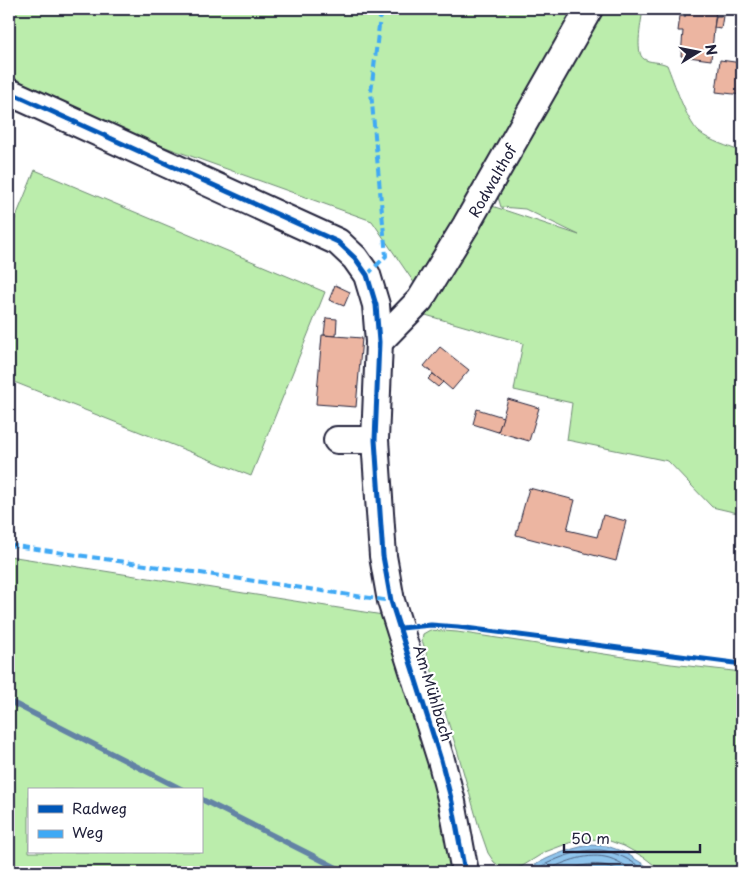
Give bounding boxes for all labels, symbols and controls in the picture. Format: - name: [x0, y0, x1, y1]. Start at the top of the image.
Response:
- north arrow: [674, 28, 724, 78]
- text: N: [700, 42, 723, 57]
- street label: Rodwalthof: [461, 139, 522, 221]
- street label: Am Mühlbach: [408, 642, 460, 744]
- legend: [28, 788, 202, 854]
- text: Radweg: [72, 796, 127, 819]
- text: Weg: [72, 820, 103, 843]
- scale bar: [564, 821, 700, 853]
- text: 50 m: [571, 826, 610, 849]

